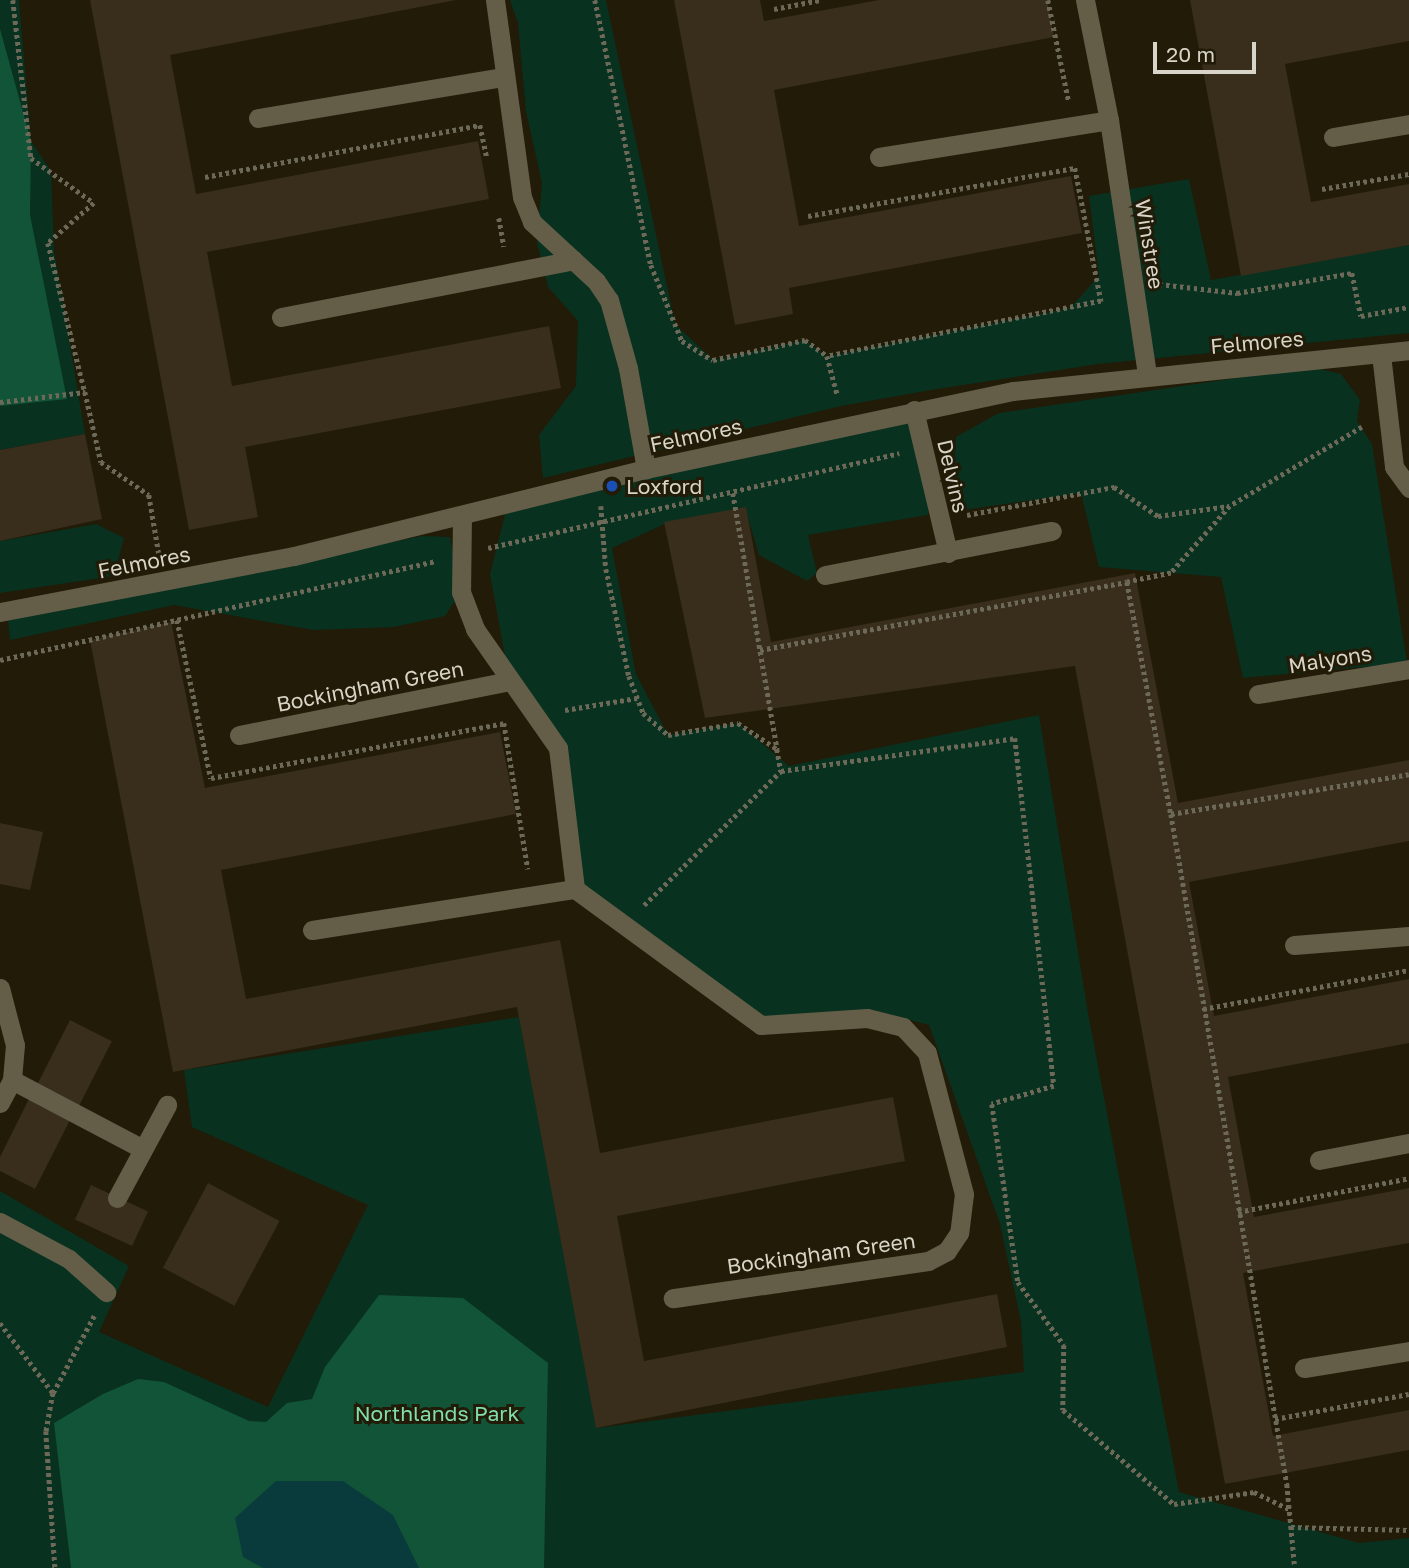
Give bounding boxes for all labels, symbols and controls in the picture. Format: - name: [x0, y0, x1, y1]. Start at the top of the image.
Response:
- scale bar: [1157, 28, 1260, 72]
- text: 20 m: [1166, 41, 1215, 67]
- street label: Winstree: [1130, 197, 1170, 291]
- street label: Felmores: [1209, 325, 1305, 359]
- street label: Felmores: [648, 413, 744, 457]
- street label: Delvins: [932, 437, 974, 515]
- place label: Loxford: [626, 473, 702, 499]
- marker: Loxford: [604, 478, 620, 494]
- street label: Felmores: [96, 541, 192, 583]
- street label: Malyons: [1286, 640, 1374, 678]
- street label: Bockingham Green: [274, 655, 466, 717]
- street label: Bockingham Green: [725, 1227, 917, 1279]
- park label: Northlands Park: [355, 1400, 519, 1426]

